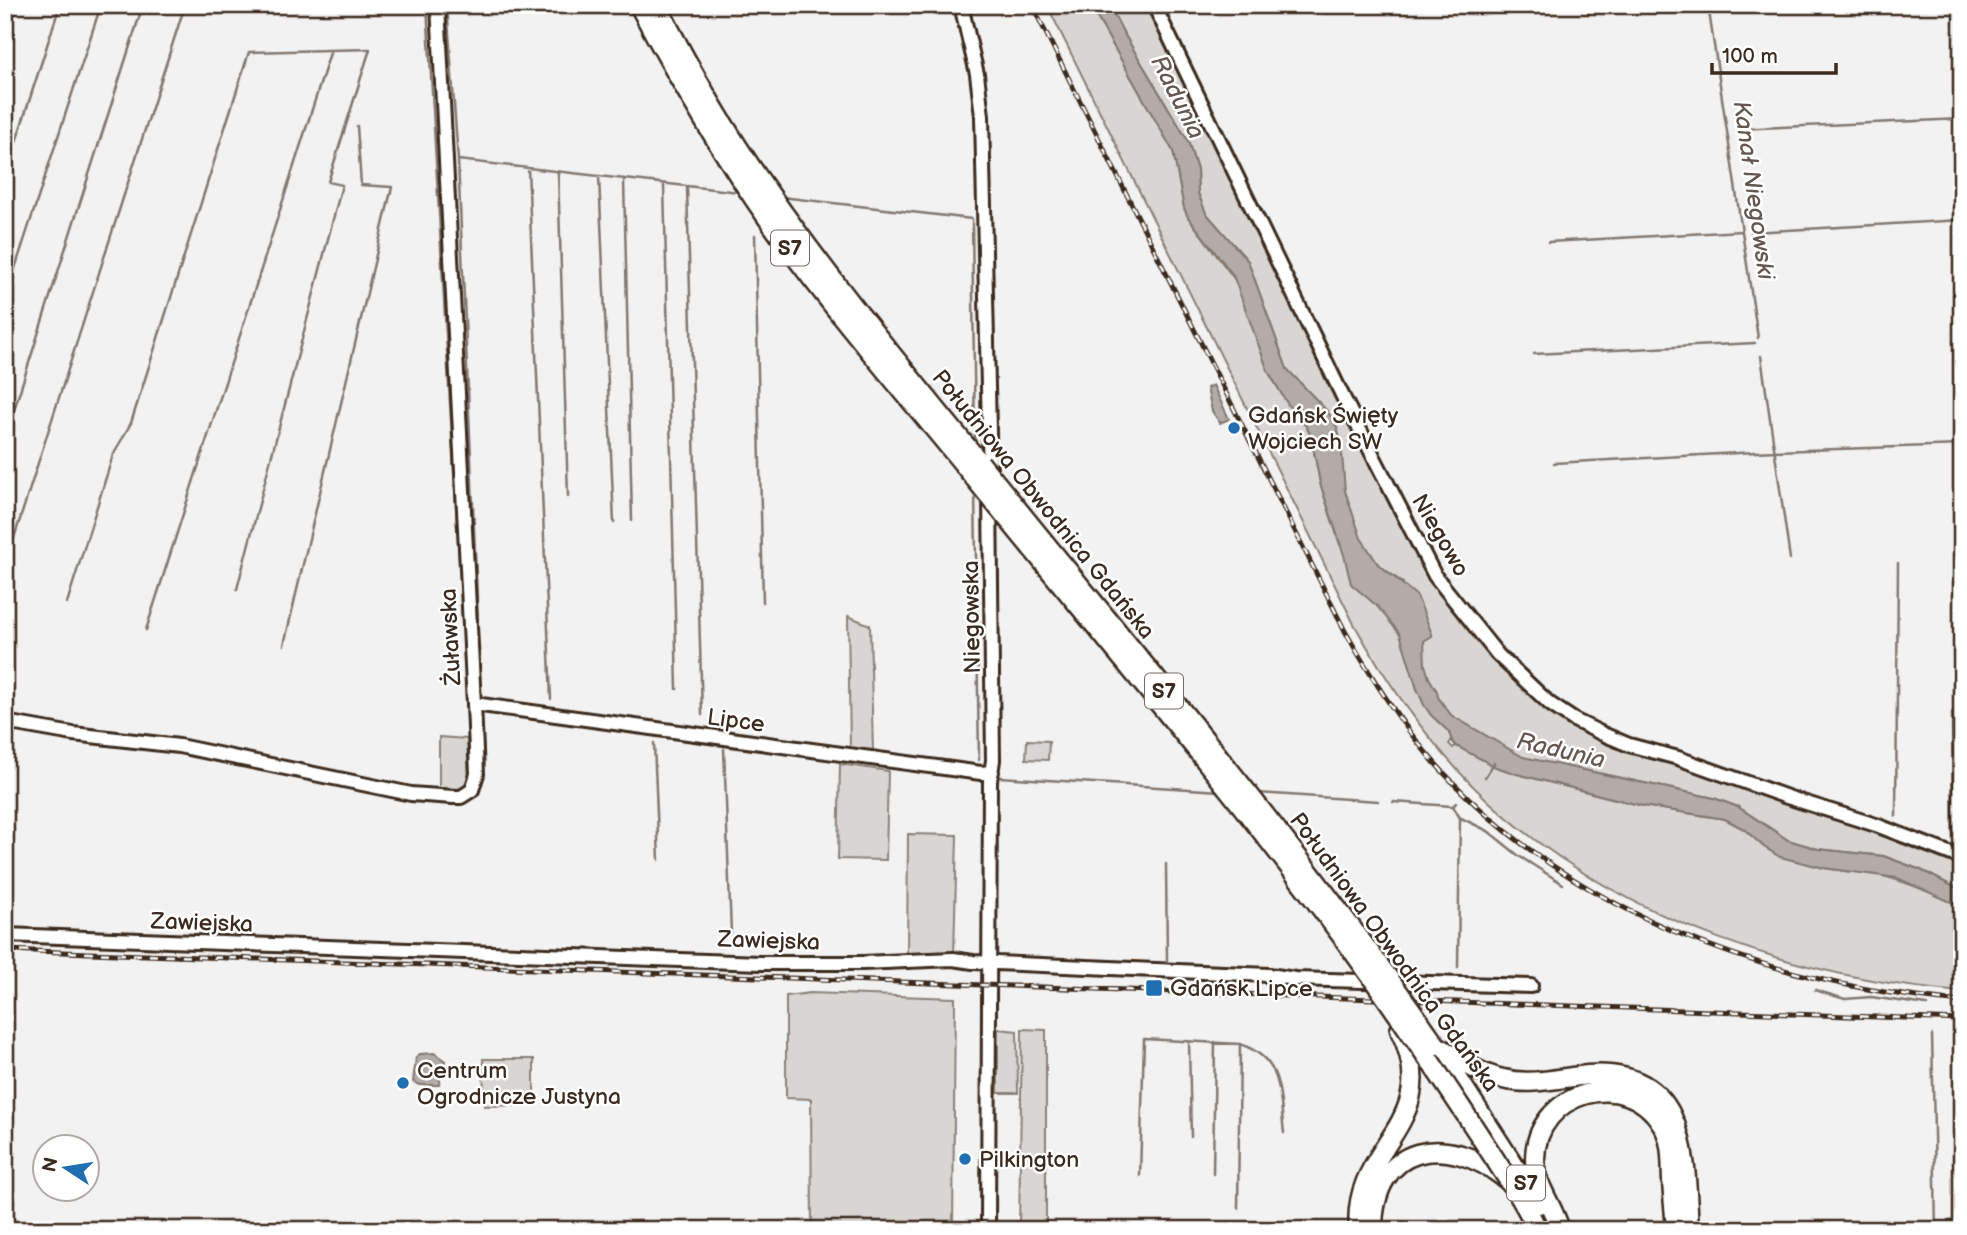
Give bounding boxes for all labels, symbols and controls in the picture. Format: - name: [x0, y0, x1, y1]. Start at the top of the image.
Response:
- scale bar: [1712, 32, 1836, 76]
- text: 100 m: [1722, 44, 1778, 69]
- water label: Radunia: [1144, 51, 1211, 144]
- water label: Kanał Niegowski: [1727, 99, 1781, 283]
- road number: S7: [771, 230, 809, 266]
- street label: Południowa Obwodnica Gdańska: [926, 364, 1161, 645]
- place label: Gdańsk Święty Wojciech SW: [1248, 402, 1399, 456]
- marker: Gdańsk Święty Wojciech SW: [1226, 420, 1242, 436]
- street label: Niegowo: [1405, 489, 1475, 582]
- street label: Niegowska: [957, 560, 987, 674]
- street label: Żuławska: [434, 588, 468, 687]
- road number: S7: [1145, 674, 1183, 708]
- street label: Lipce: [705, 703, 766, 739]
- water label: Radunia: [1514, 726, 1608, 775]
- street label: Południowa Obwodnica Gdańska: [1283, 808, 1505, 1098]
- street label: Zawiejska: [149, 907, 254, 939]
- street label: Zawiejska: [716, 925, 821, 957]
- place label: Gdańsk Lipce: [1170, 975, 1313, 1003]
- marker: Gdańsk Lipce: [1144, 978, 1164, 998]
- place label: Centrum Ogrodnicze Justyna: [417, 1057, 621, 1111]
- marker: Centrum Ogrodnicze Justyna: [395, 1075, 411, 1091]
- north arrow: [32, 1134, 102, 1204]
- place label: Pilkington: [979, 1146, 1079, 1174]
- marker: Pilkington: [957, 1151, 973, 1167]
- text: N: [38, 1155, 64, 1174]
- road number: S7: [1507, 1166, 1545, 1200]

